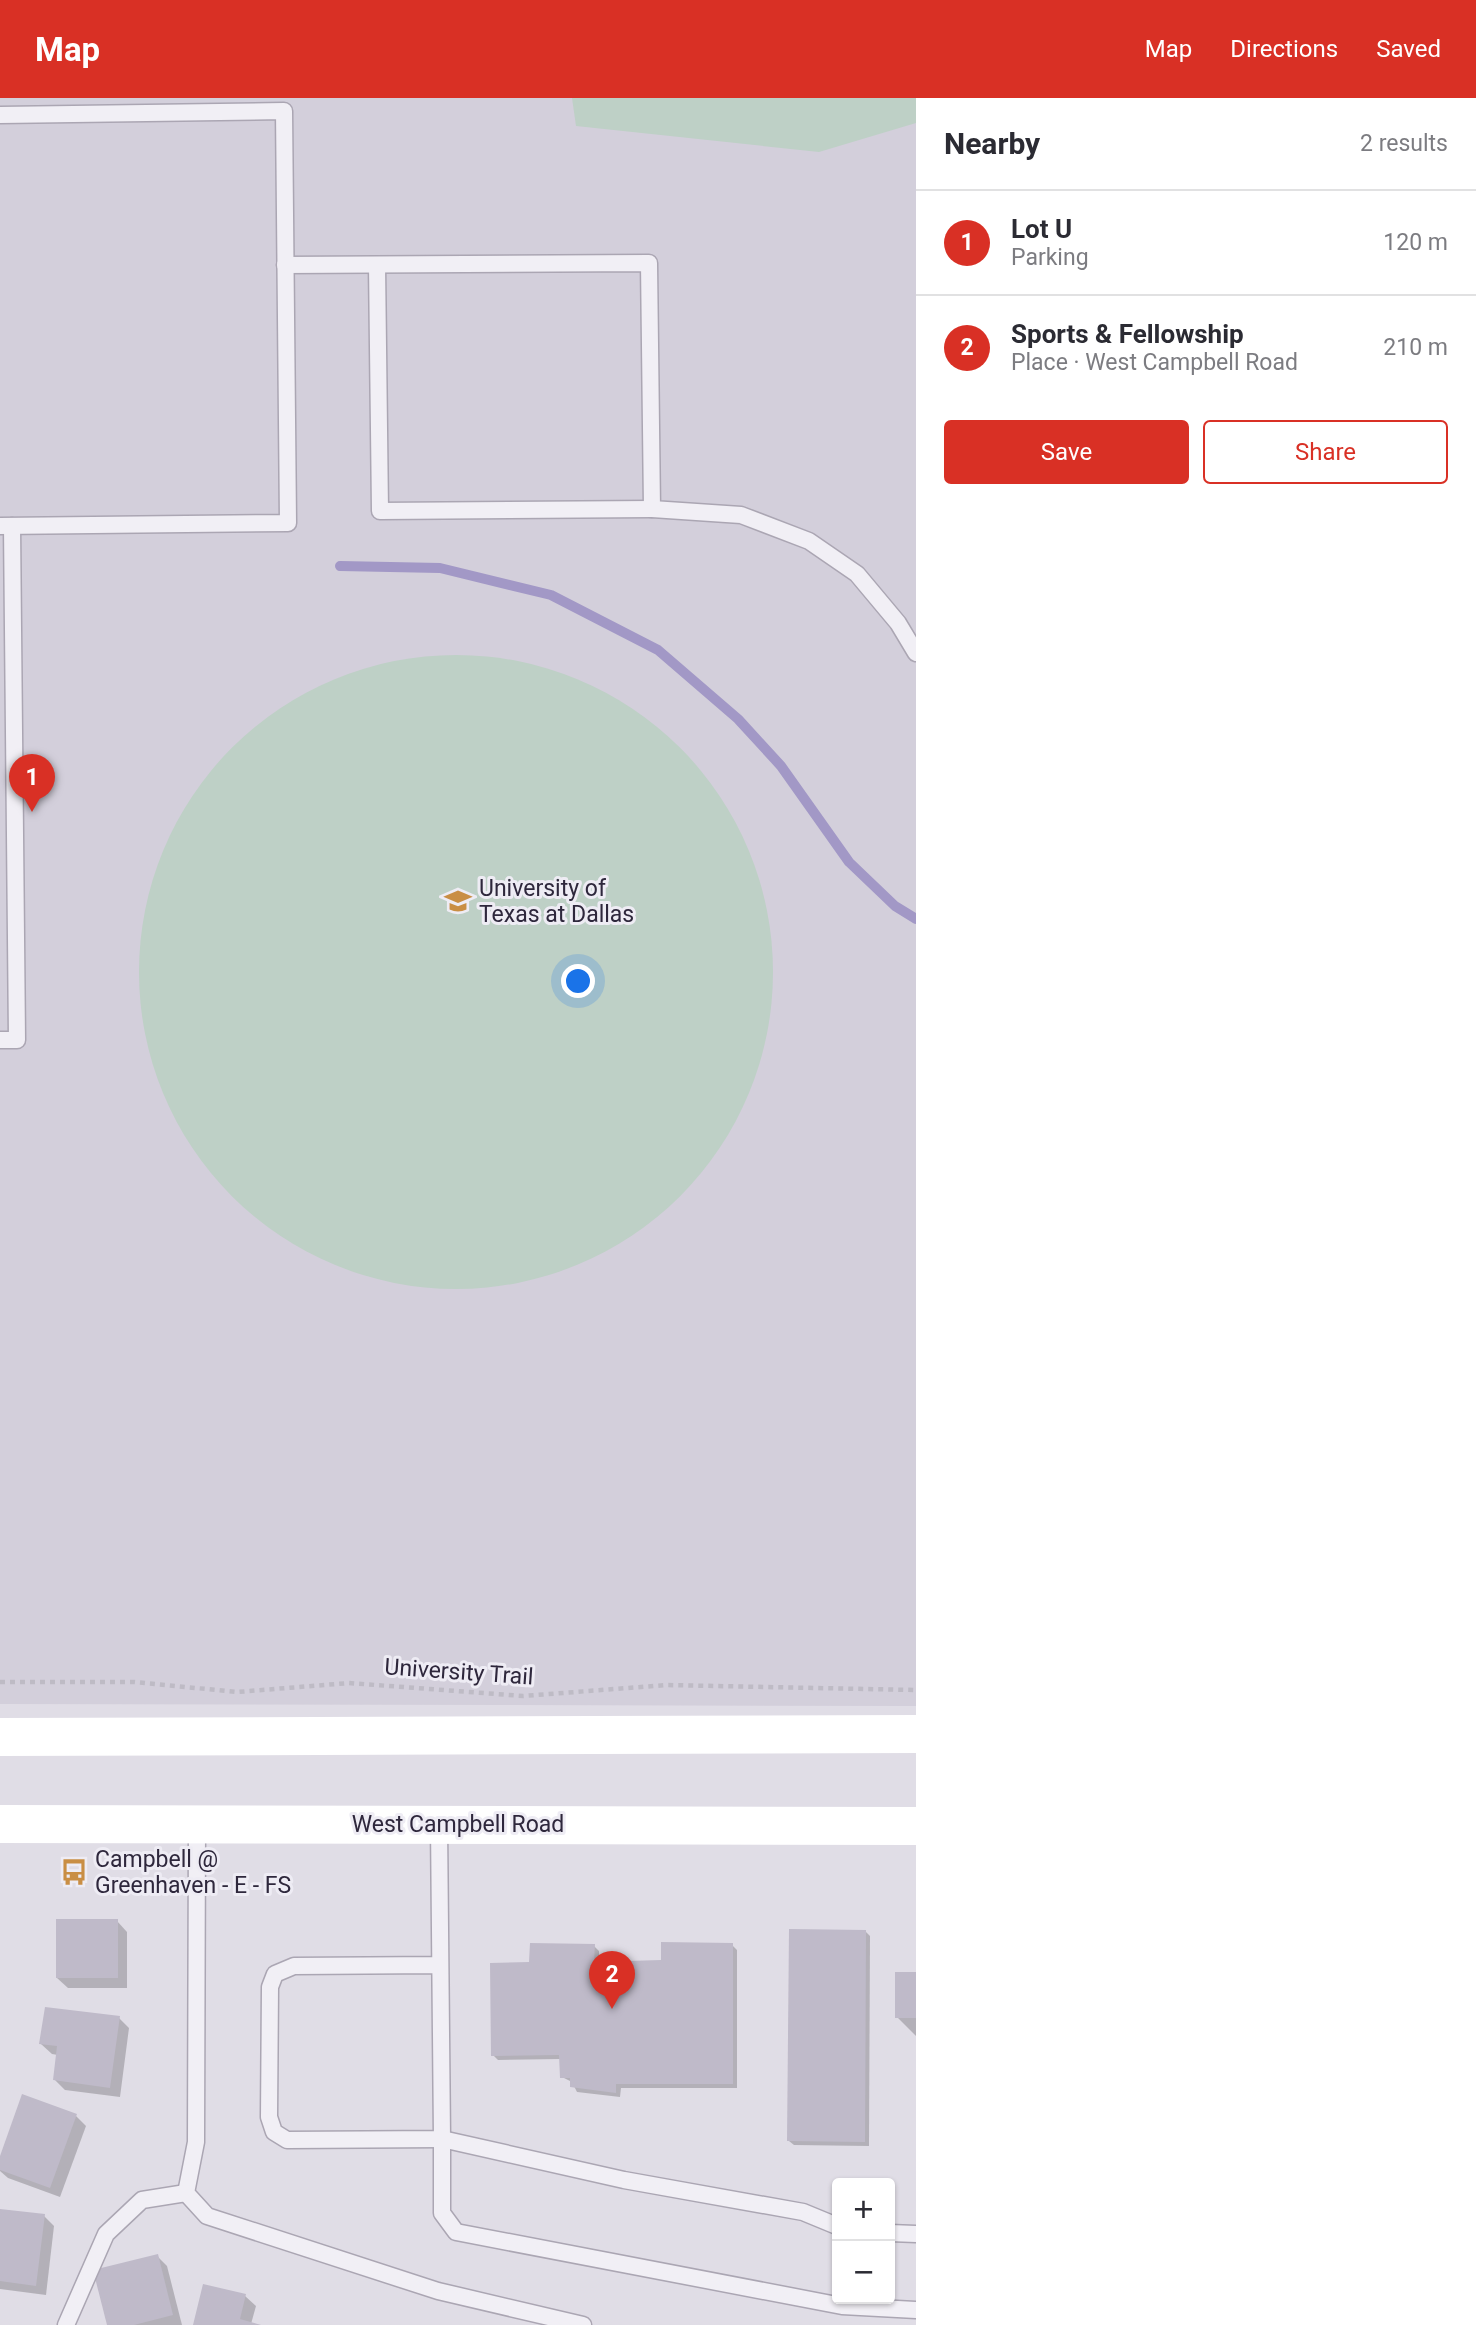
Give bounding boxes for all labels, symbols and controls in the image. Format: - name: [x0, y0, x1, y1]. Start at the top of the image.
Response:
- text: Map: [35, 30, 100, 69]
- text: Map: [1145, 35, 1192, 63]
- text: Directions: [1230, 35, 1338, 63]
- text: Saved: [1376, 35, 1441, 63]
- text: Nearby: [944, 126, 1040, 161]
- text: 2 results: [1360, 130, 1448, 157]
- text: Lot U: [1011, 214, 1072, 244]
- text: 1: [960, 229, 974, 256]
- text: 120 m: [1383, 229, 1448, 256]
- text: Parking: [1011, 244, 1089, 271]
- text: Sports & Fellowship: [1011, 319, 1244, 349]
- text: 2: [960, 334, 974, 361]
- text: 210 m: [1383, 334, 1448, 361]
- text: Place · West Campbell Road: [1011, 349, 1298, 376]
- button: Save: [944, 420, 1189, 484]
- button: Share: [1203, 420, 1448, 484]
- pin: 1: [9, 754, 55, 812]
- place label: University of Texas at Dallas: [479, 875, 634, 928]
- school or university icon: University of Texas at Dallas: [443, 886, 473, 916]
- your location: [561, 964, 595, 998]
- street label: University Trail: [384, 1653, 534, 1691]
- street label: West Campbell Road: [352, 1811, 564, 1838]
- place label: Campbell @ Greenhaven - E - FS: [95, 1846, 291, 1899]
- bus stop icon: Campbell @ Greenhaven - E - FS: [59, 1857, 89, 1887]
- pin: 2: [589, 1951, 635, 2009]
- map controls: [832, 2178, 895, 2304]
- button: +: [832, 2178, 895, 2241]
- button: −: [832, 2241, 895, 2304]

